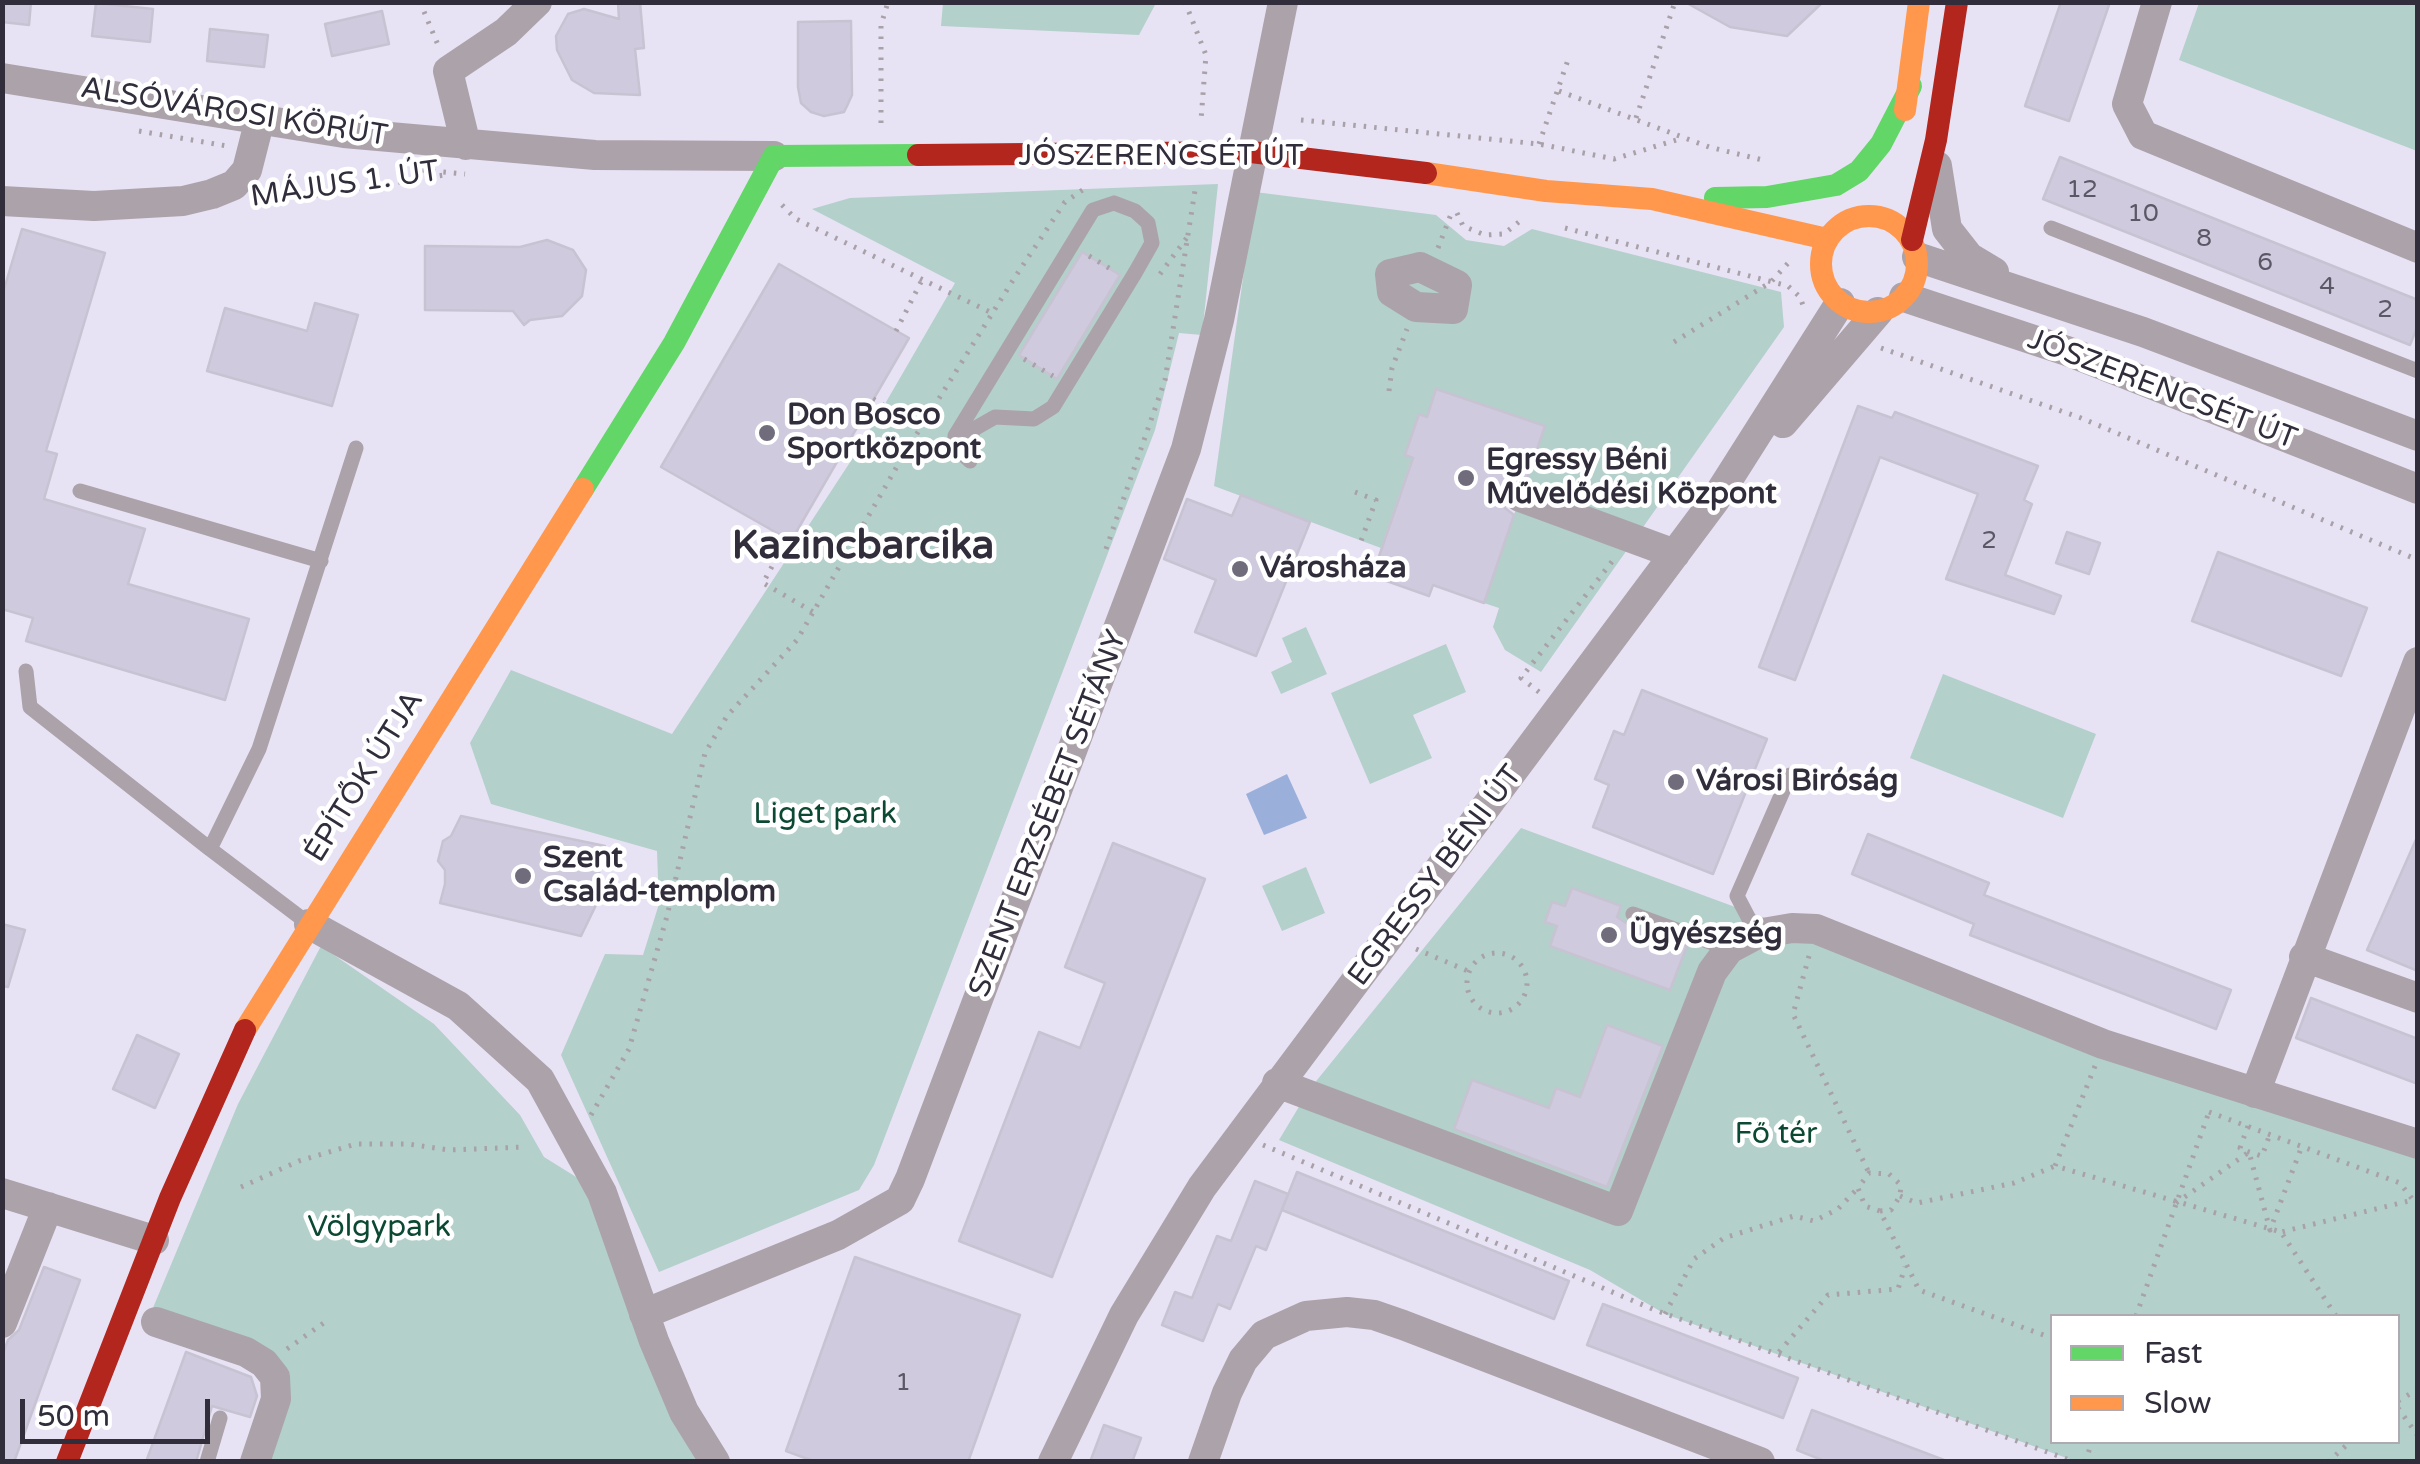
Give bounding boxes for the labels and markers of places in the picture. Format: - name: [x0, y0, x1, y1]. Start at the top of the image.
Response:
- place label: Don Bosco Sportközpont: [787, 398, 981, 468]
- marker: Don Bosco Sportközpont: [756, 422, 778, 444]
- place label: Egressy Béni Művelődési Központ: [1486, 443, 1777, 514]
- marker: Egressy Béni Művelődési Központ: [1455, 467, 1477, 489]
- place label: Városháza: [1260, 551, 1407, 587]
- marker: Városháza: [1229, 558, 1251, 580]
- place label: Városi Biróság: [1696, 764, 1898, 800]
- marker: Városi Biróság: [1665, 771, 1687, 793]
- place label: Szent Család-templom: [543, 841, 776, 912]
- marker: Szent Család-templom: [512, 865, 534, 887]
- place label: Ügyészség: [1629, 917, 1783, 953]
- marker: Ügyészség: [1598, 924, 1620, 946]

